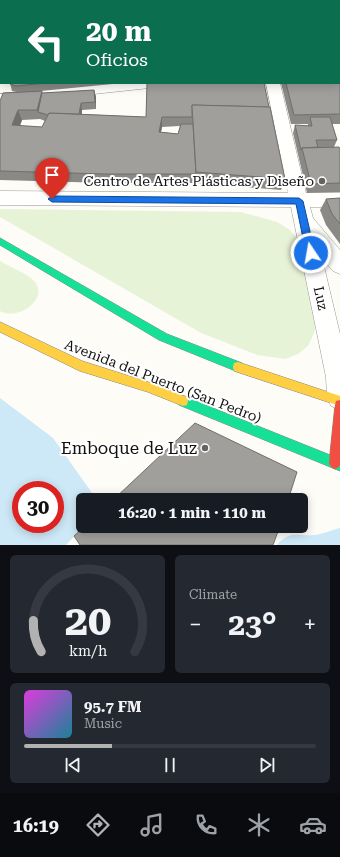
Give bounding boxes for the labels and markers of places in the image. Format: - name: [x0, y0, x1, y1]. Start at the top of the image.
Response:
- pin: [35, 158, 69, 199]
- place label: Centro de Artes Plásticas y Diseño: [83, 173, 314, 189]
- marker: Centro de Artes Plásticas y Diseño: [317, 176, 327, 186]
- place label: Emboque de Luz: [61, 438, 197, 458]
- marker: Emboque de Luz: [200, 443, 210, 453]

